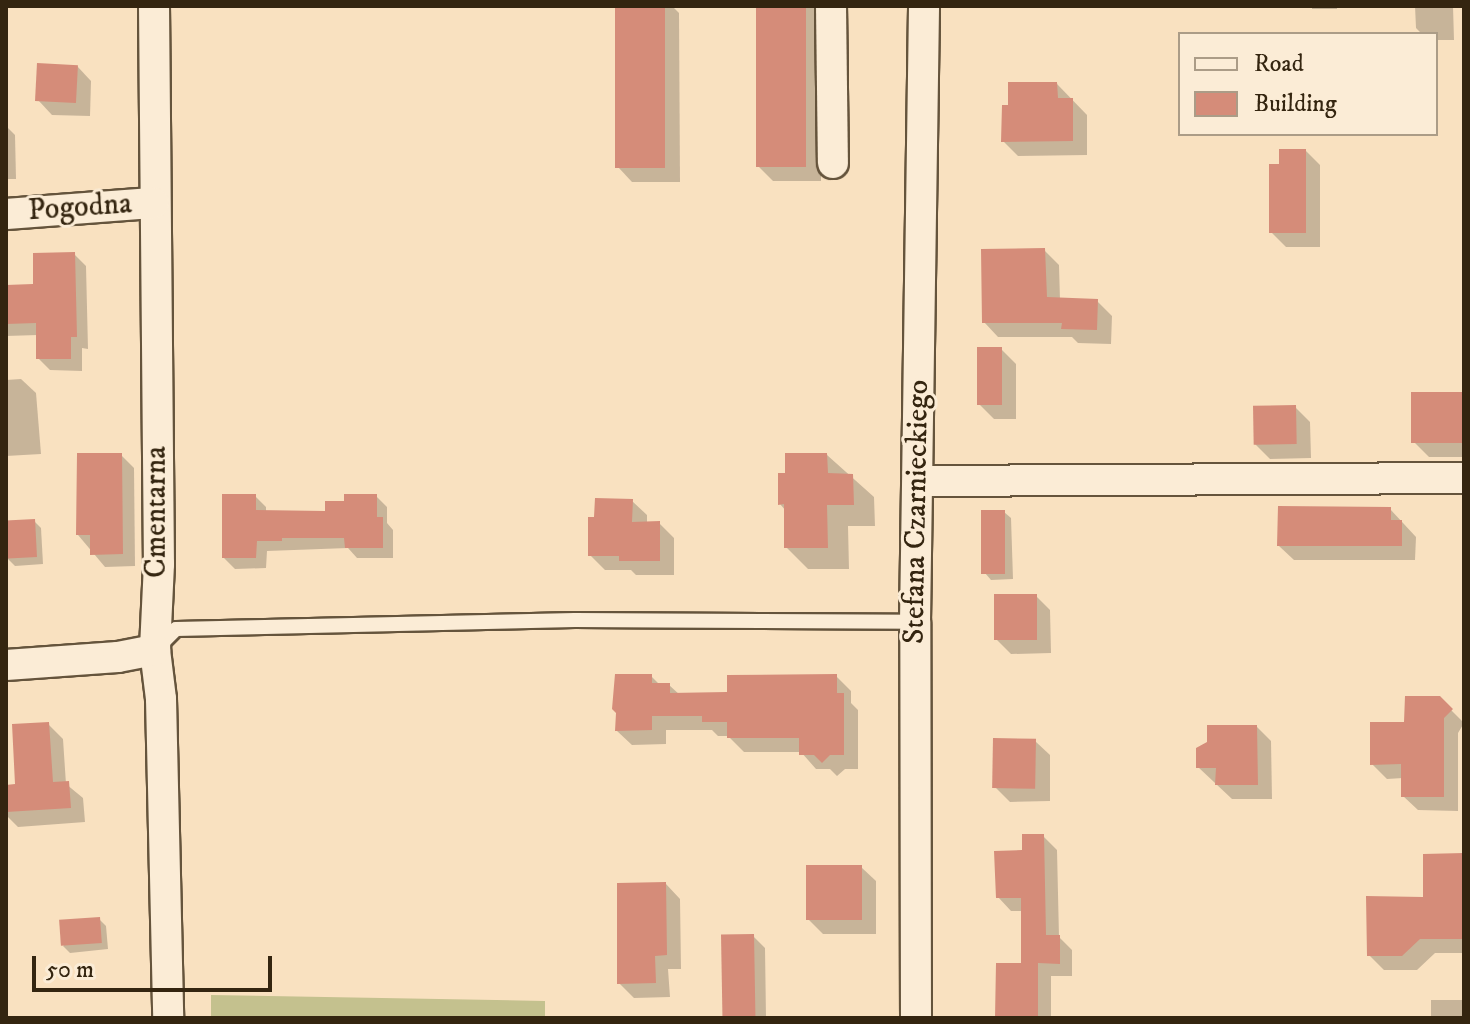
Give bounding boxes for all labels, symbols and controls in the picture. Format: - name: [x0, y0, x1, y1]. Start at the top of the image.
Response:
- legend: [1178, 32, 1438, 136]
- text: Road: [1254, 49, 1304, 79]
- text: Building: [1254, 89, 1337, 119]
- street label: Pogodna: [27, 186, 133, 230]
- street label: Stefana Czarnieckiego: [897, 379, 937, 645]
- street label: Cmentarna: [139, 446, 175, 578]
- scale bar: [36, 940, 276, 990]
- text: 50 m: [46, 955, 94, 985]

